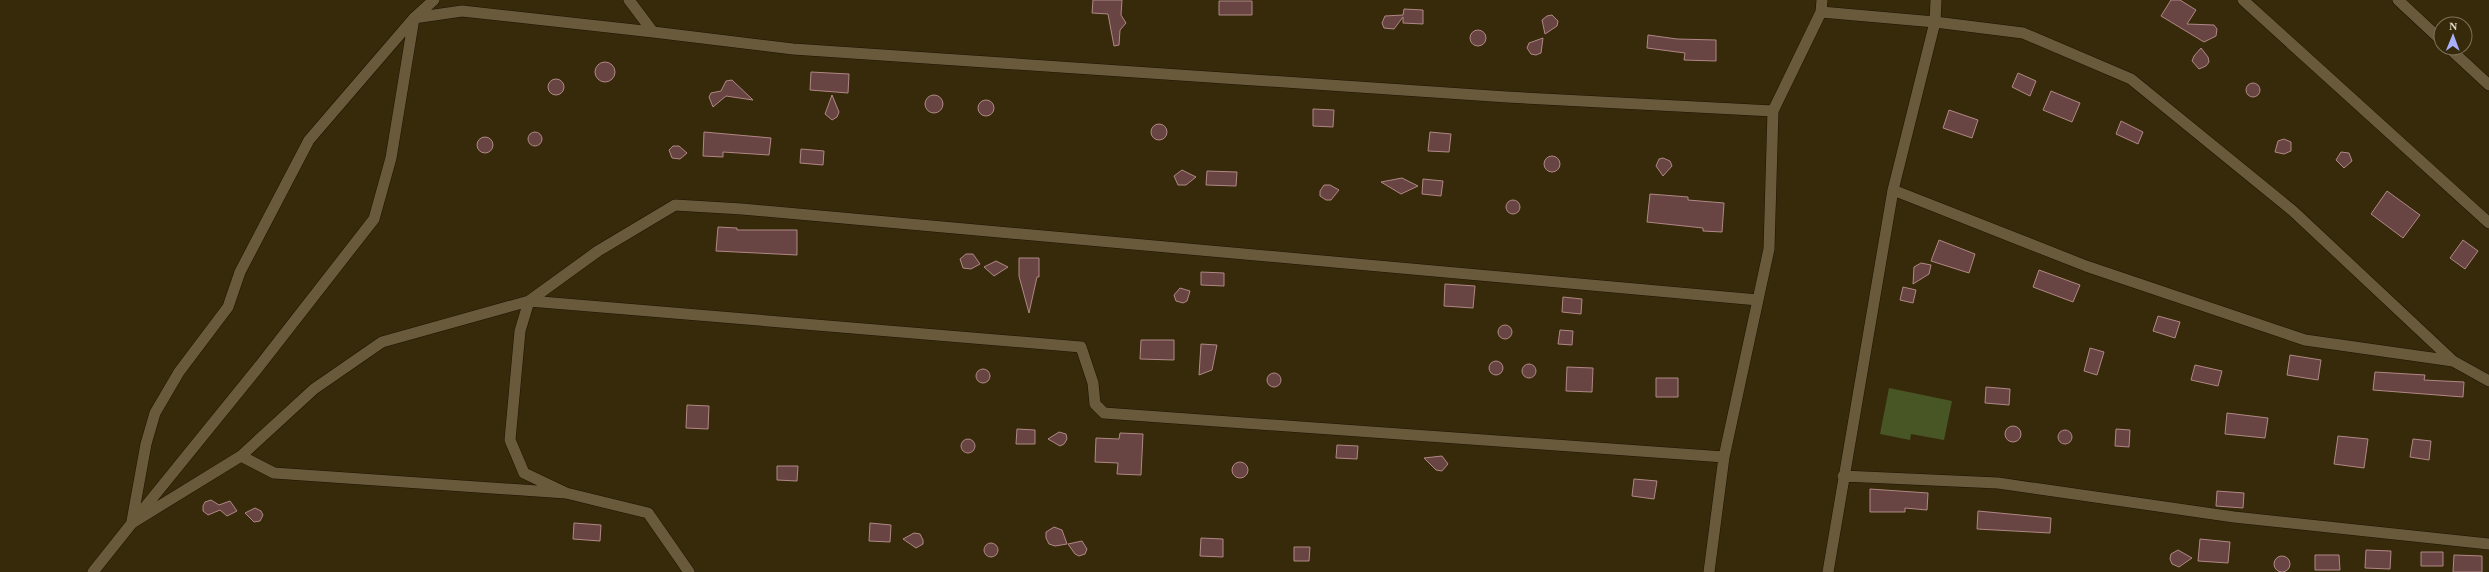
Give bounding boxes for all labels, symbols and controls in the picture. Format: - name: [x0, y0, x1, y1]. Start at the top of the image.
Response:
- north arrow: [2433, 16, 2473, 56]
- text: N: [2449, 20, 2457, 32]

